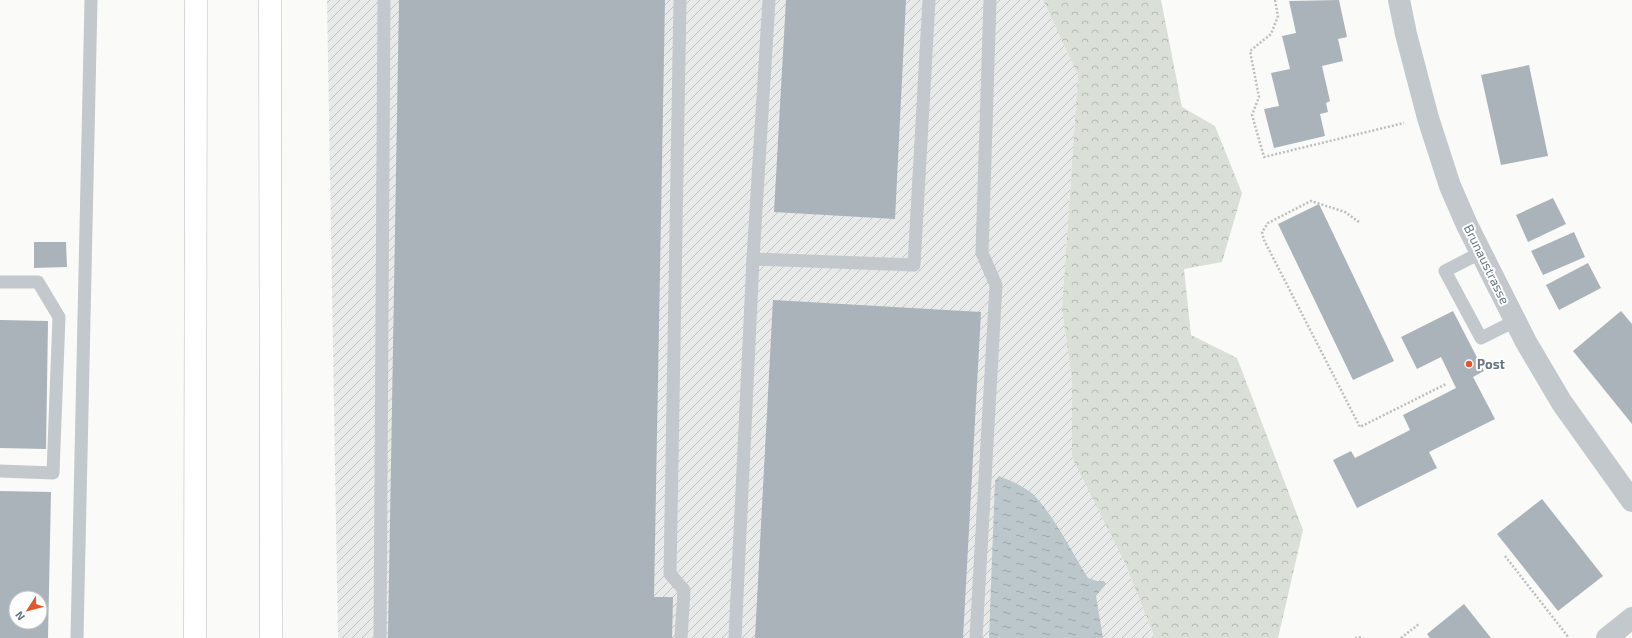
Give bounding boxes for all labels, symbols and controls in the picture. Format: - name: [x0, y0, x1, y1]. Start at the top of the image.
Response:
- street label: Brunaustrasse: [1461, 221, 1513, 307]
- place label: Post: [1477, 356, 1506, 372]
- marker: Post: [1464, 359, 1474, 369]
- north arrow: [8, 590, 48, 630]
- text: N: [12, 609, 27, 623]

